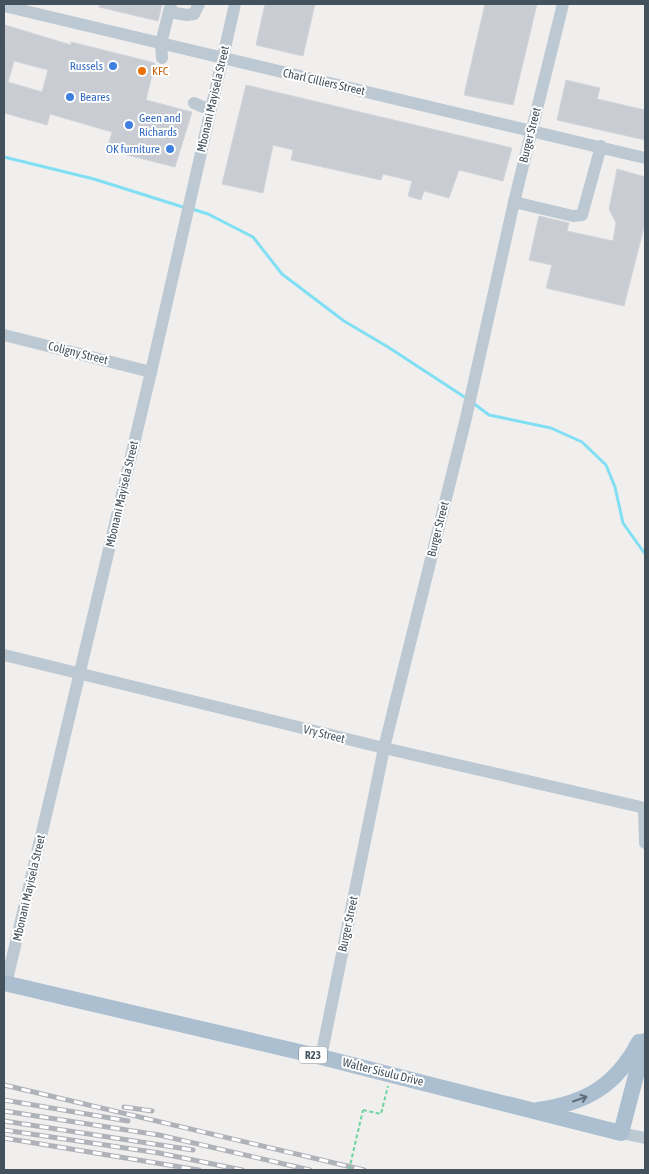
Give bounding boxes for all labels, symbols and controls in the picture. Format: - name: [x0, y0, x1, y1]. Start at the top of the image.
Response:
- street label: Mbonani Mayisela Street: [194, 44, 232, 154]
- place label: Russels: [70, 59, 103, 73]
- marker: Russels: [107, 60, 119, 72]
- place label: KFC: [152, 64, 169, 78]
- marker: KFC: [136, 65, 148, 77]
- street label: Charl Cilliers Street: [282, 66, 367, 98]
- place label: Beares: [80, 90, 110, 104]
- marker: Beares: [64, 91, 76, 103]
- street label: Burger Street: [516, 105, 544, 164]
- place label: Geen and Richards: [139, 111, 181, 139]
- marker: Geen and Richards: [123, 119, 135, 131]
- place label: OK furniture: [106, 142, 160, 156]
- marker: OK furniture: [164, 143, 176, 155]
- street label: Coligny Street: [47, 339, 110, 367]
- street label: Mbonani Mayisela Street: [103, 439, 141, 549]
- street label: Burger Street: [424, 499, 452, 558]
- street label: Vry Street: [302, 722, 347, 746]
- street label: Mbonani Mayisela Street: [10, 833, 48, 943]
- street label: Burger Street: [335, 894, 361, 953]
- road number: R23: [299, 1046, 327, 1064]
- street label: Walter Sisulu Drive: [341, 1055, 425, 1089]
- one-way arrow: [572, 1094, 588, 1103]

